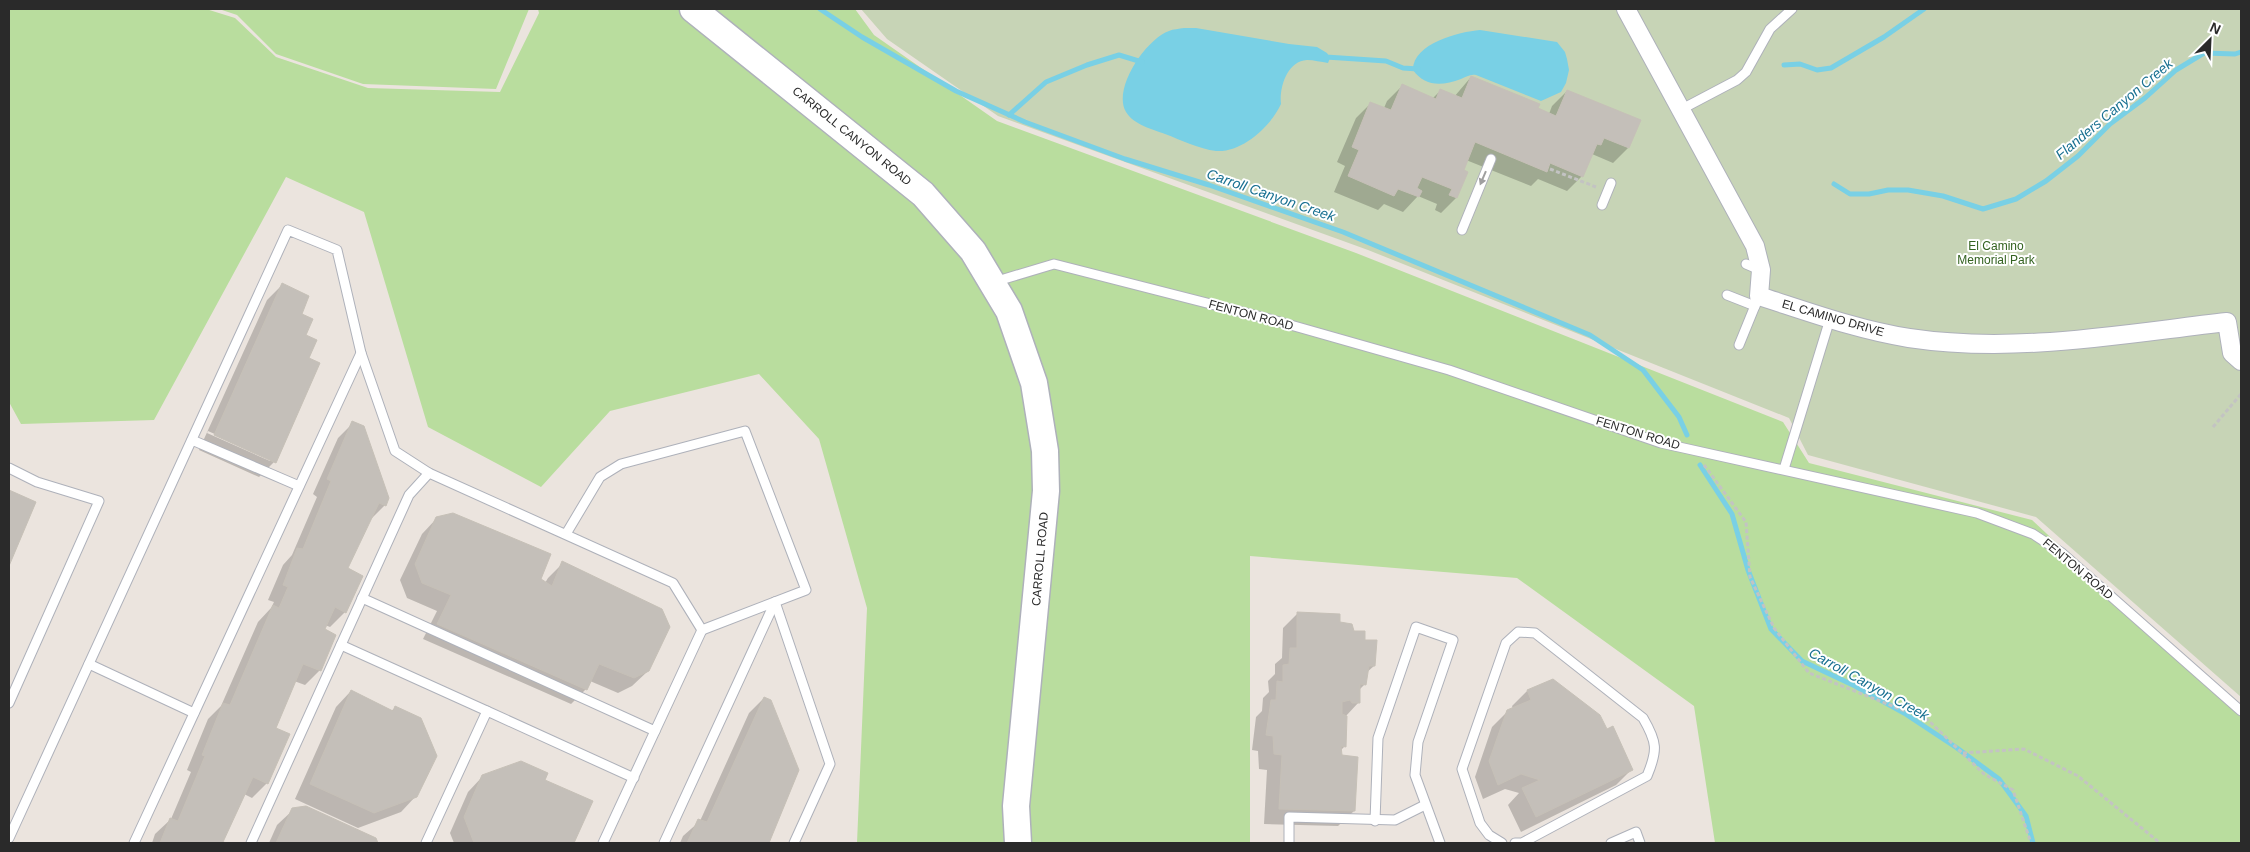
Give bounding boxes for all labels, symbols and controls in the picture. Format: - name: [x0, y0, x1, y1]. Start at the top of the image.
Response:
- north arrow: [2185, 15, 2235, 65]
- text: N: [2207, 19, 2223, 37]
- water label: Flanders Canyon Creek: [2052, 55, 2177, 163]
- street label: CARROLL CANYON ROAD: [790, 84, 915, 189]
- water label: Carroll Canyon Creek: [1205, 166, 1338, 225]
- one-way arrow: [1479, 171, 1486, 186]
- park label: El Camino Memorial Park: [1957, 239, 2036, 267]
- street label: FENTON ROAD: [1207, 297, 1295, 333]
- street label: EL CAMINO DRIVE: [1780, 297, 1886, 339]
- street label: FENTON ROAD: [1594, 414, 1682, 453]
- street label: CARROLL ROAD: [1029, 511, 1051, 607]
- street label: FENTON ROAD: [2040, 536, 2116, 603]
- water label: Carroll Canyon Creek: [1806, 644, 1933, 724]

